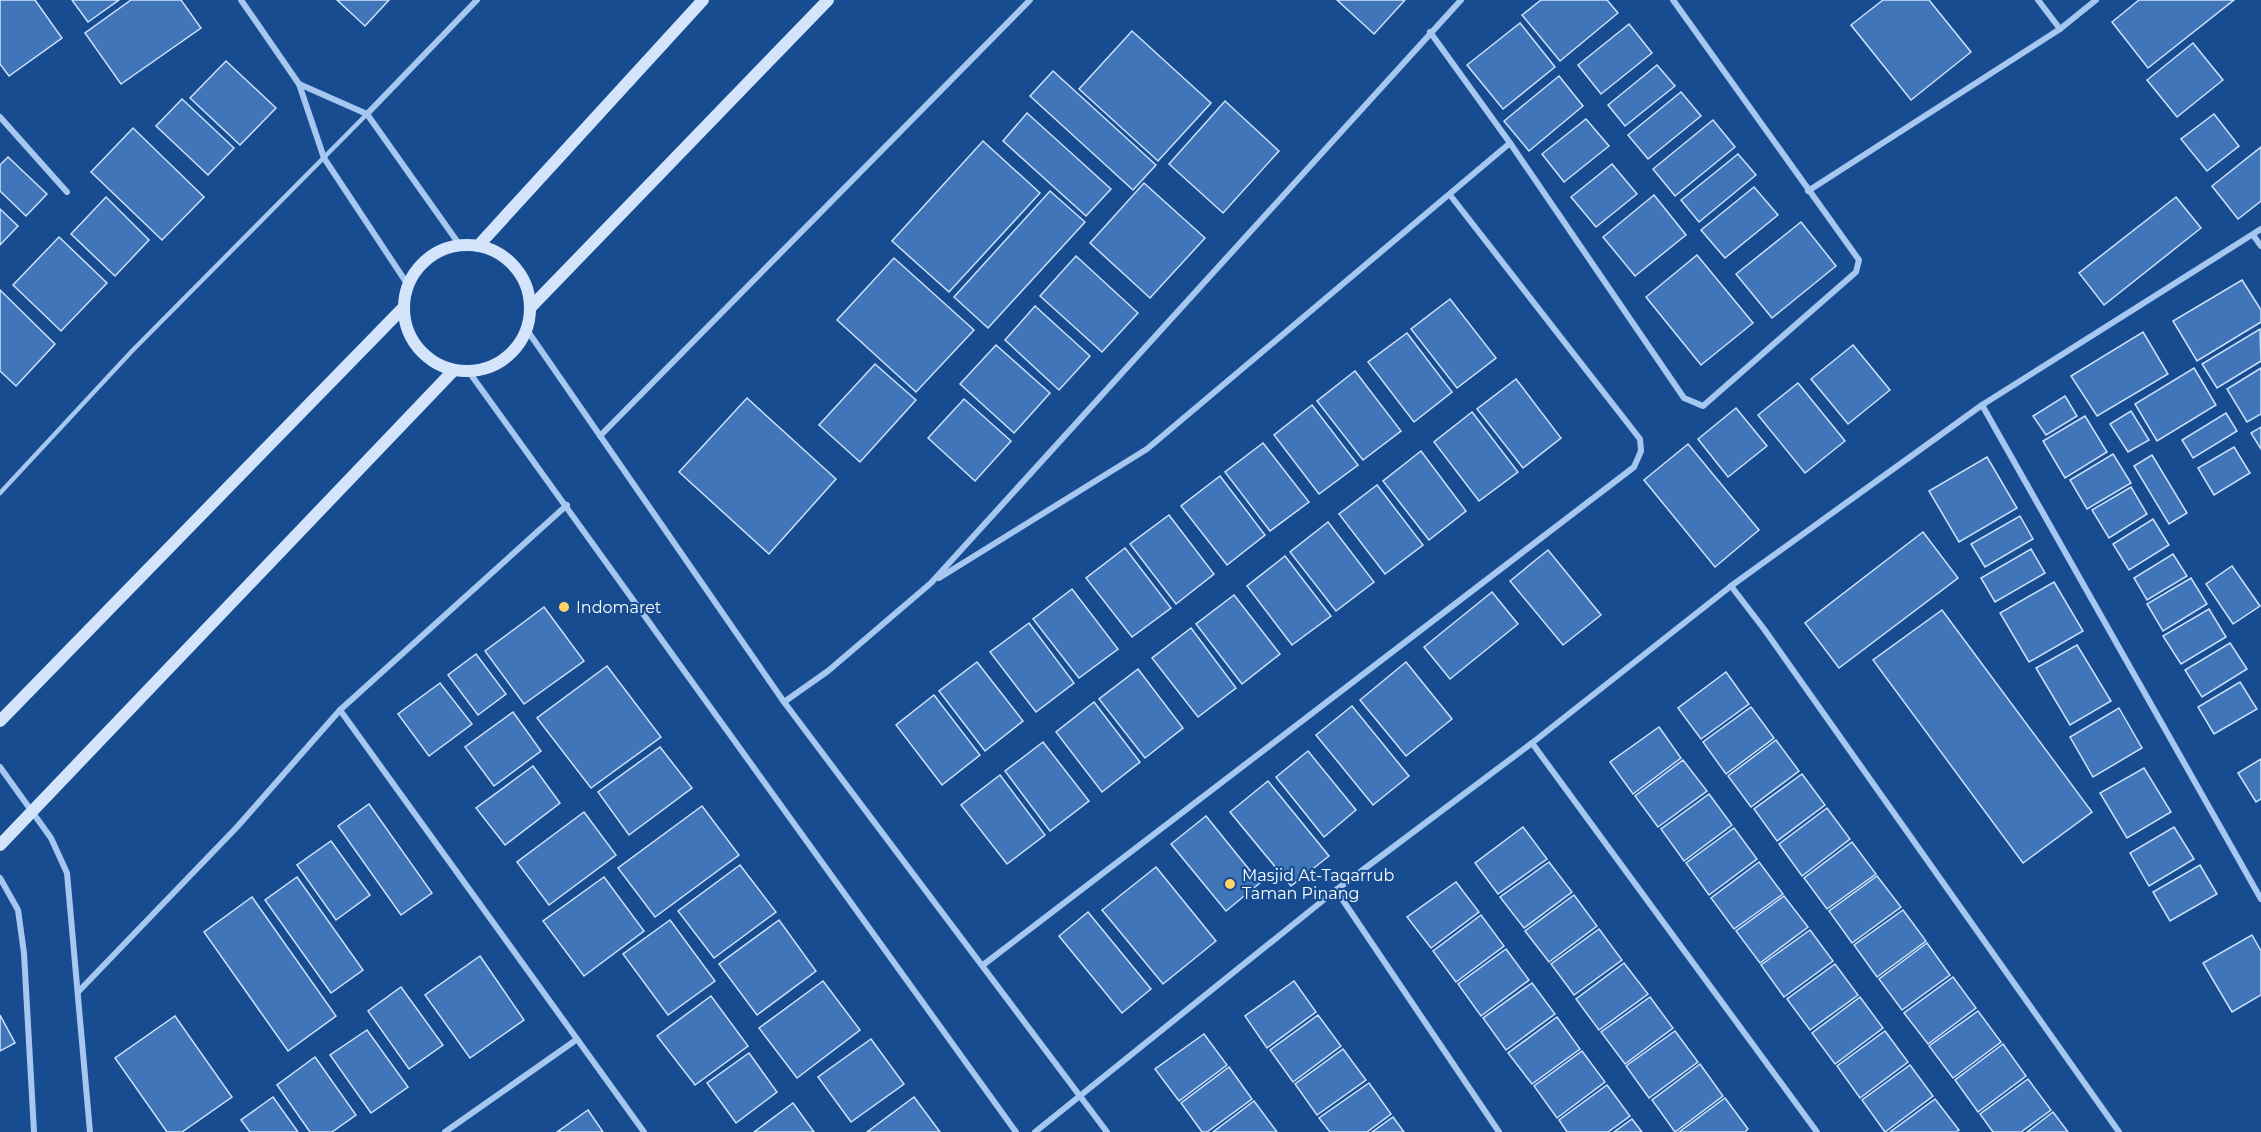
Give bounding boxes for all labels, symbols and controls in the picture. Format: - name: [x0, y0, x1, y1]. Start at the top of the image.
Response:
- place label: Indomaret: [576, 598, 662, 617]
- marker: Indomaret: [557, 600, 571, 614]
- place label: Masjid At-Taqarrub Taman Pinang: [1242, 866, 1394, 903]
- marker: Masjid At-Taqarrub Taman Pinang: [1223, 877, 1237, 891]

